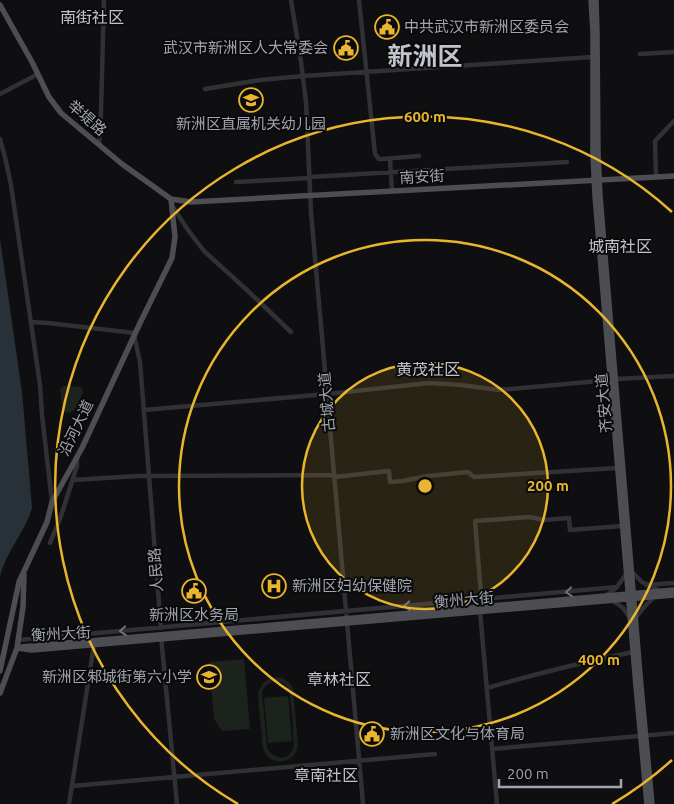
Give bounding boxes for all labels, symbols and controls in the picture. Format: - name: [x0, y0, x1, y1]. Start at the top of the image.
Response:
- district label: 南街社区: [60, 8, 124, 26]
- public building icon: 中共武汉市新洲区委员会: [374, 14, 400, 40]
- place label: 中共武汉市新洲区委员会: [404, 18, 569, 35]
- public building icon: 武汉市新洲区人大常委会: [333, 35, 359, 61]
- place label: 武汉市新洲区人大常委会: [163, 39, 328, 56]
- district label: 新洲区: [387, 42, 463, 70]
- school or university icon: 新洲区直属机关幼儿园: [238, 87, 264, 113]
- street label: 举堤路: [65, 96, 110, 139]
- text: 600 m: [404, 108, 446, 125]
- place label: 新洲区直属机关幼儿园: [176, 115, 326, 132]
- street label: 南安街: [399, 167, 445, 186]
- district label: 城南社区: [588, 237, 652, 255]
- district label: 黄茂社区: [396, 360, 460, 378]
- street label: 古城大道: [315, 371, 338, 433]
- street label: 齐安大道: [592, 372, 615, 434]
- street label: 沿河大道: [55, 397, 96, 458]
- centre of rings: [416, 477, 434, 495]
- text: 200 m: [527, 477, 569, 494]
- street label: 人民路: [145, 547, 166, 593]
- hospital icon: 新洲区妇幼保健院: [261, 573, 287, 599]
- place label: 新洲区妇幼保健院: [292, 577, 412, 594]
- public building icon: 新洲区水务局: [181, 578, 207, 604]
- one-way arrow: [565, 586, 573, 597]
- street label: 衡州大街: [433, 588, 495, 611]
- one-way arrow: [403, 600, 411, 611]
- place label: 新洲区水务局: [149, 606, 239, 623]
- street label: 衡州大街: [31, 623, 91, 644]
- one-way arrow: [119, 625, 127, 636]
- text: 400 m: [578, 651, 620, 668]
- school or university icon: 新洲区邾城街第六小学: [196, 664, 222, 690]
- place label: 新洲区邾城街第六小学: [42, 668, 192, 685]
- district label: 章林社区: [307, 670, 371, 688]
- public building icon: 新洲区文化与体育局: [359, 721, 385, 747]
- place label: 新洲区文化与体育局: [390, 725, 525, 742]
- scale bar: [499, 756, 622, 788]
- text: 200 m: [507, 765, 549, 782]
- district label: 章南社区: [294, 766, 358, 784]

